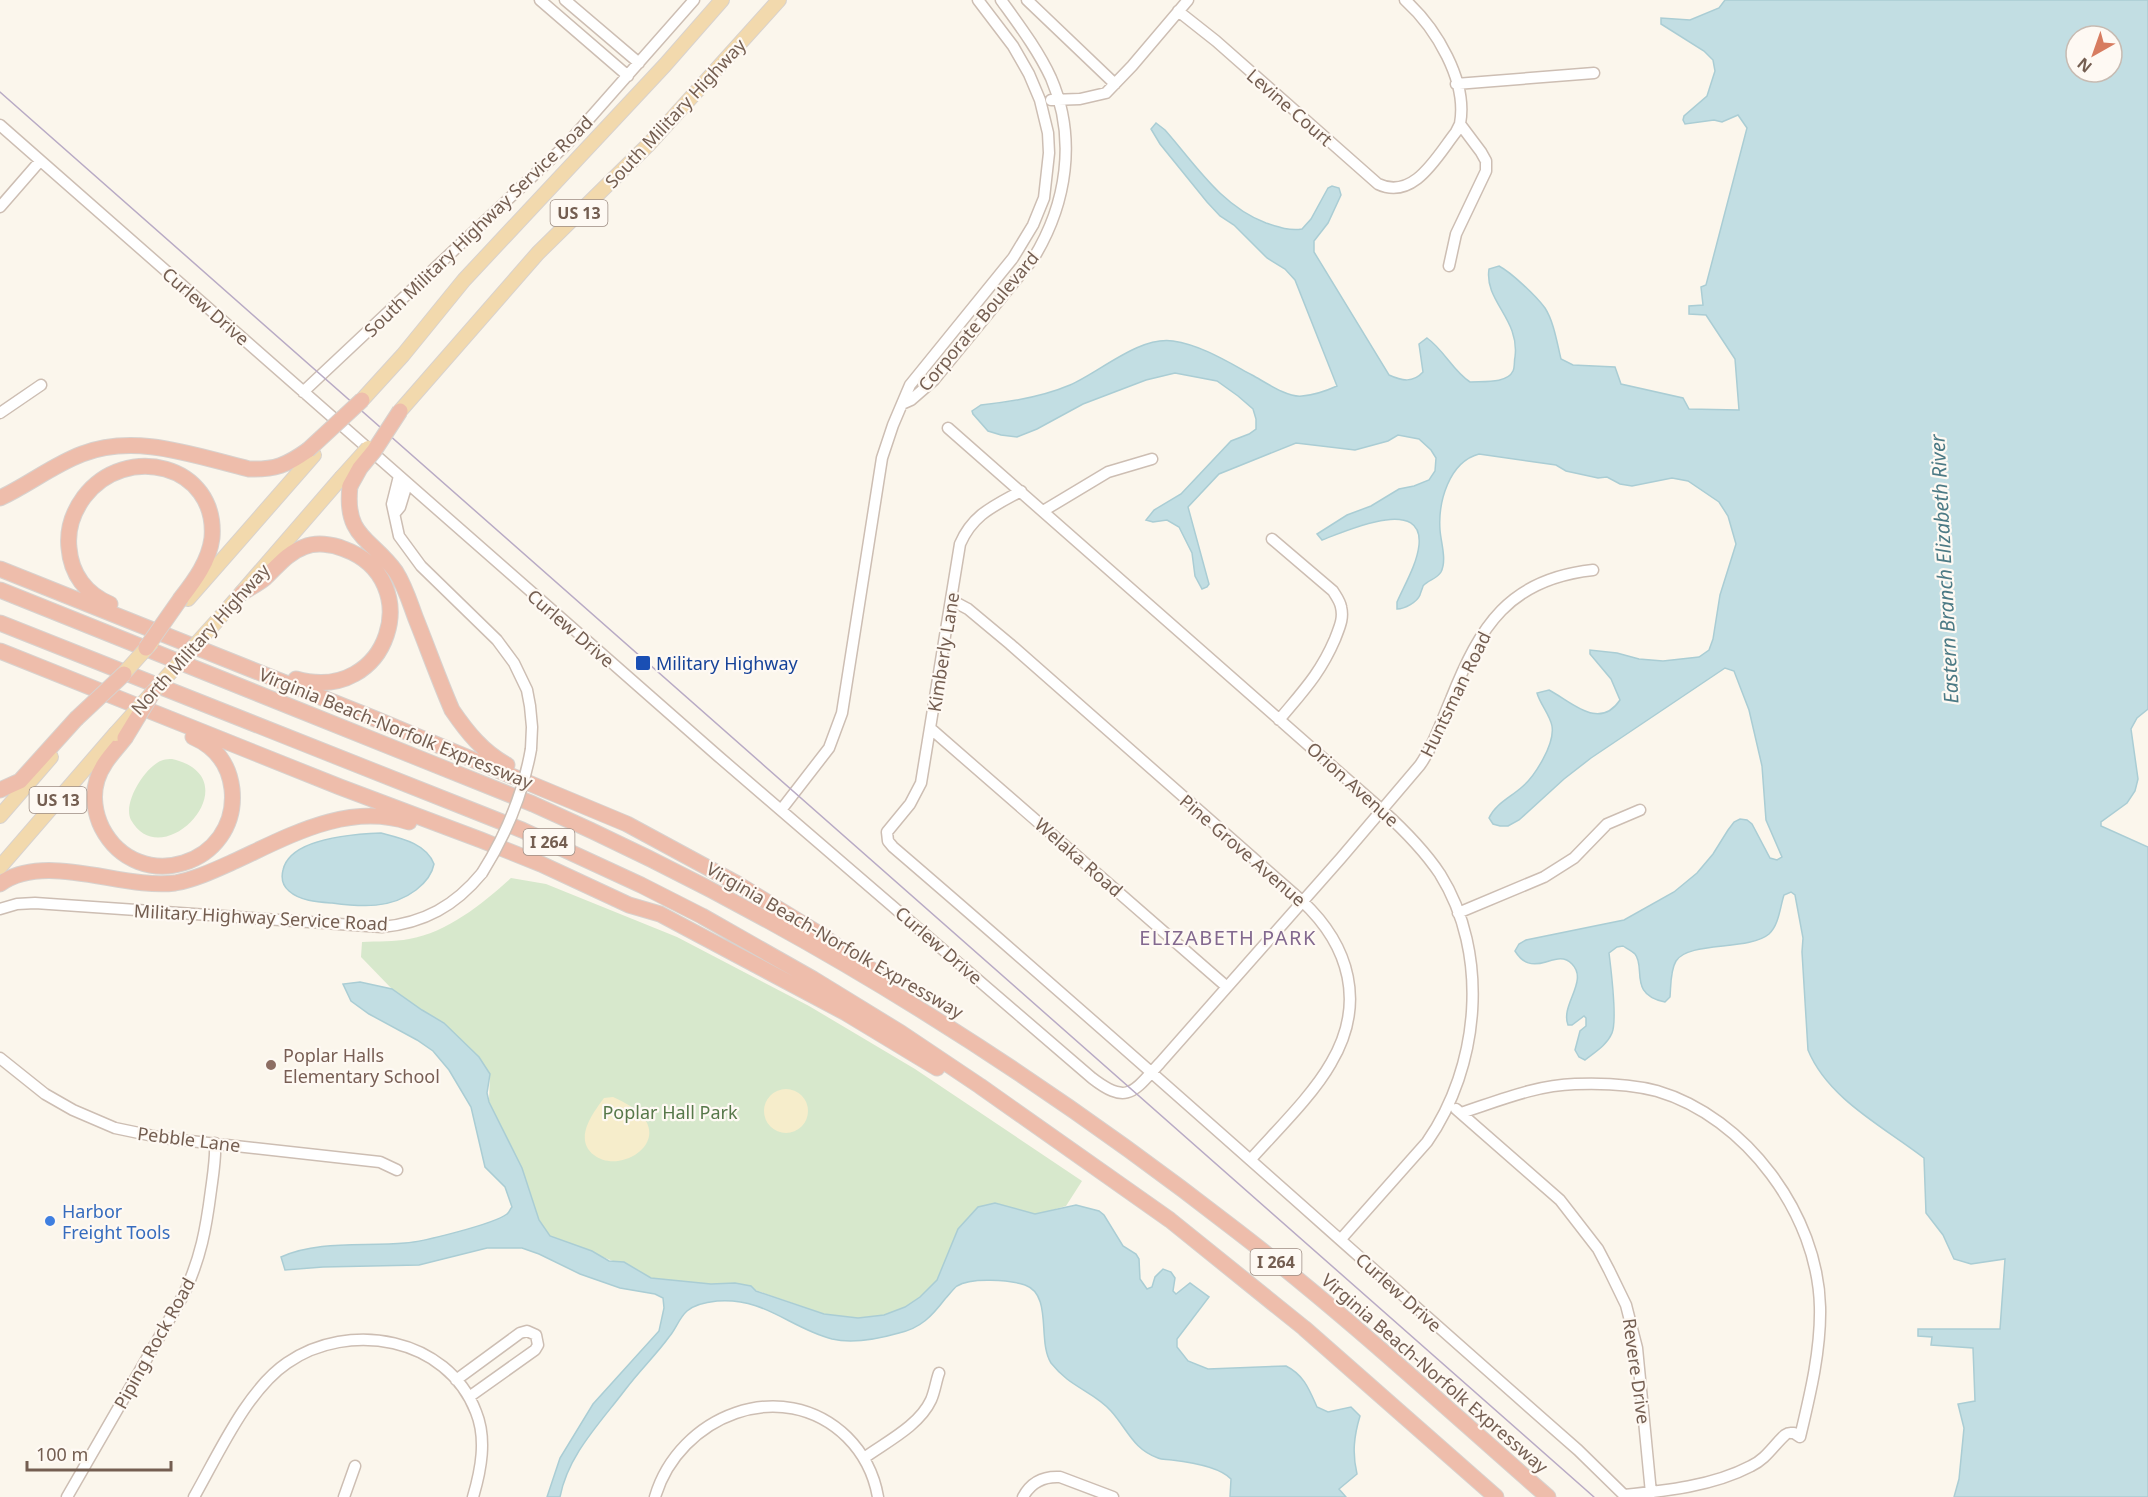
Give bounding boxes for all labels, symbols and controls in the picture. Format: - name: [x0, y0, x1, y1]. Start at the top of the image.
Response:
- north arrow: [2064, 24, 2124, 84]
- street label: South Military Highway: [599, 33, 751, 193]
- text: N: [2072, 53, 2096, 78]
- street label: Levine Court: [1242, 63, 1338, 151]
- street label: South Military Highway Service Road: [359, 110, 597, 342]
- road number: US 13: [550, 200, 608, 226]
- street label: Corporate Boulevard: [912, 246, 1044, 396]
- street label: Curlew Drive: [157, 262, 255, 350]
- water label: Eastern Branch Elizabeth River: [1923, 433, 1965, 704]
- street label: North Military Highway: [125, 558, 275, 720]
- street label: Curlew Drive: [522, 584, 620, 672]
- street label: Kimberly Lane: [922, 591, 964, 713]
- street label: Huntsman Road: [1414, 627, 1496, 761]
- place label: Military Highway: [656, 651, 799, 675]
- marker: Military Highway: [634, 654, 652, 672]
- street label: Virginia Beach-Norfolk Expressway: [256, 662, 537, 794]
- street label: Orion Avenue: [1302, 736, 1404, 832]
- road number: US 13: [29, 787, 86, 813]
- street label: Pine Grove Avenue: [1175, 789, 1311, 911]
- street label: Welaka Road: [1030, 812, 1128, 902]
- road number: I 264: [524, 829, 574, 855]
- street label: Virginia Beach-Norfolk Expressway: [702, 856, 969, 1024]
- street label: Military Highway Service Road: [133, 898, 389, 936]
- street label: Curlew Drive: [890, 901, 988, 989]
- district label: ELIZABETH PARK: [1139, 924, 1317, 951]
- place label: Poplar Halls Elementary School: [283, 1043, 440, 1088]
- marker: Poplar Halls Elementary School: [264, 1058, 278, 1072]
- park label: Poplar Hall Park: [602, 1100, 738, 1124]
- street label: Pebble Lane: [136, 1121, 242, 1157]
- place label: Harbor Freight Tools: [62, 1199, 170, 1244]
- marker: Harbor Freight Tools: [43, 1214, 57, 1228]
- street label: Curlew Drive: [1351, 1247, 1447, 1337]
- road number: I 264: [1250, 1249, 1302, 1275]
- street label: Virginia Beach-Norfolk Expressway: [1317, 1268, 1554, 1479]
- street label: Piping Rock Road: [108, 1273, 200, 1413]
- street label: Revere Drive: [1618, 1316, 1656, 1426]
- scale bar: [27, 1434, 171, 1472]
- text: 100 m: [36, 1442, 88, 1466]

